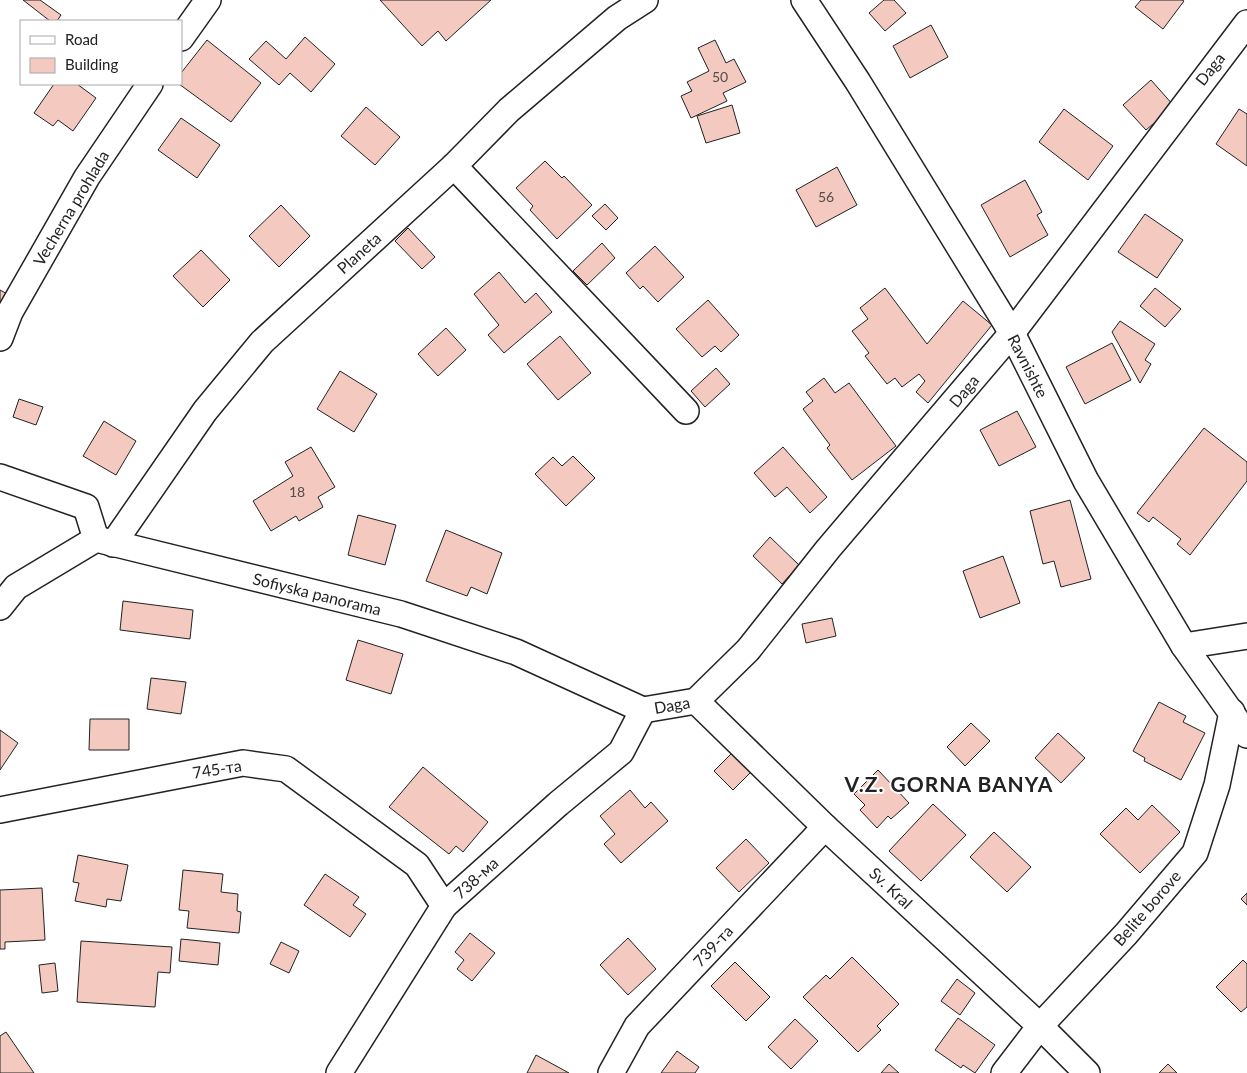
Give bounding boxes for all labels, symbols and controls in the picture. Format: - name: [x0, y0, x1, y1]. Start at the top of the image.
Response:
- legend: [20, 20, 182, 85]
- text: Road: [65, 30, 98, 48]
- street label: Daga: [1191, 49, 1228, 89]
- text: Building: [65, 55, 118, 73]
- house number: 50: [712, 68, 728, 85]
- street label: Vecherna prohlada: [29, 147, 112, 269]
- house number: 56: [818, 188, 834, 205]
- street label: Planeta: [333, 228, 384, 277]
- street label: Ravnishte: [1004, 331, 1052, 401]
- street label: Daga: [945, 371, 983, 411]
- house number: 18: [289, 483, 305, 500]
- street label: Sofiyska panorama: [251, 568, 383, 619]
- street label: Daga: [652, 692, 691, 717]
- street label: 745-та: [191, 755, 243, 782]
- district label: V.Z. GORNA BANYA: [844, 771, 1053, 796]
- street label: 738-ма: [450, 853, 502, 902]
- street label: Sv. Kral: [866, 863, 917, 912]
- street label: Belite borove: [1109, 866, 1184, 949]
- street label: 739-та: [689, 921, 736, 970]

